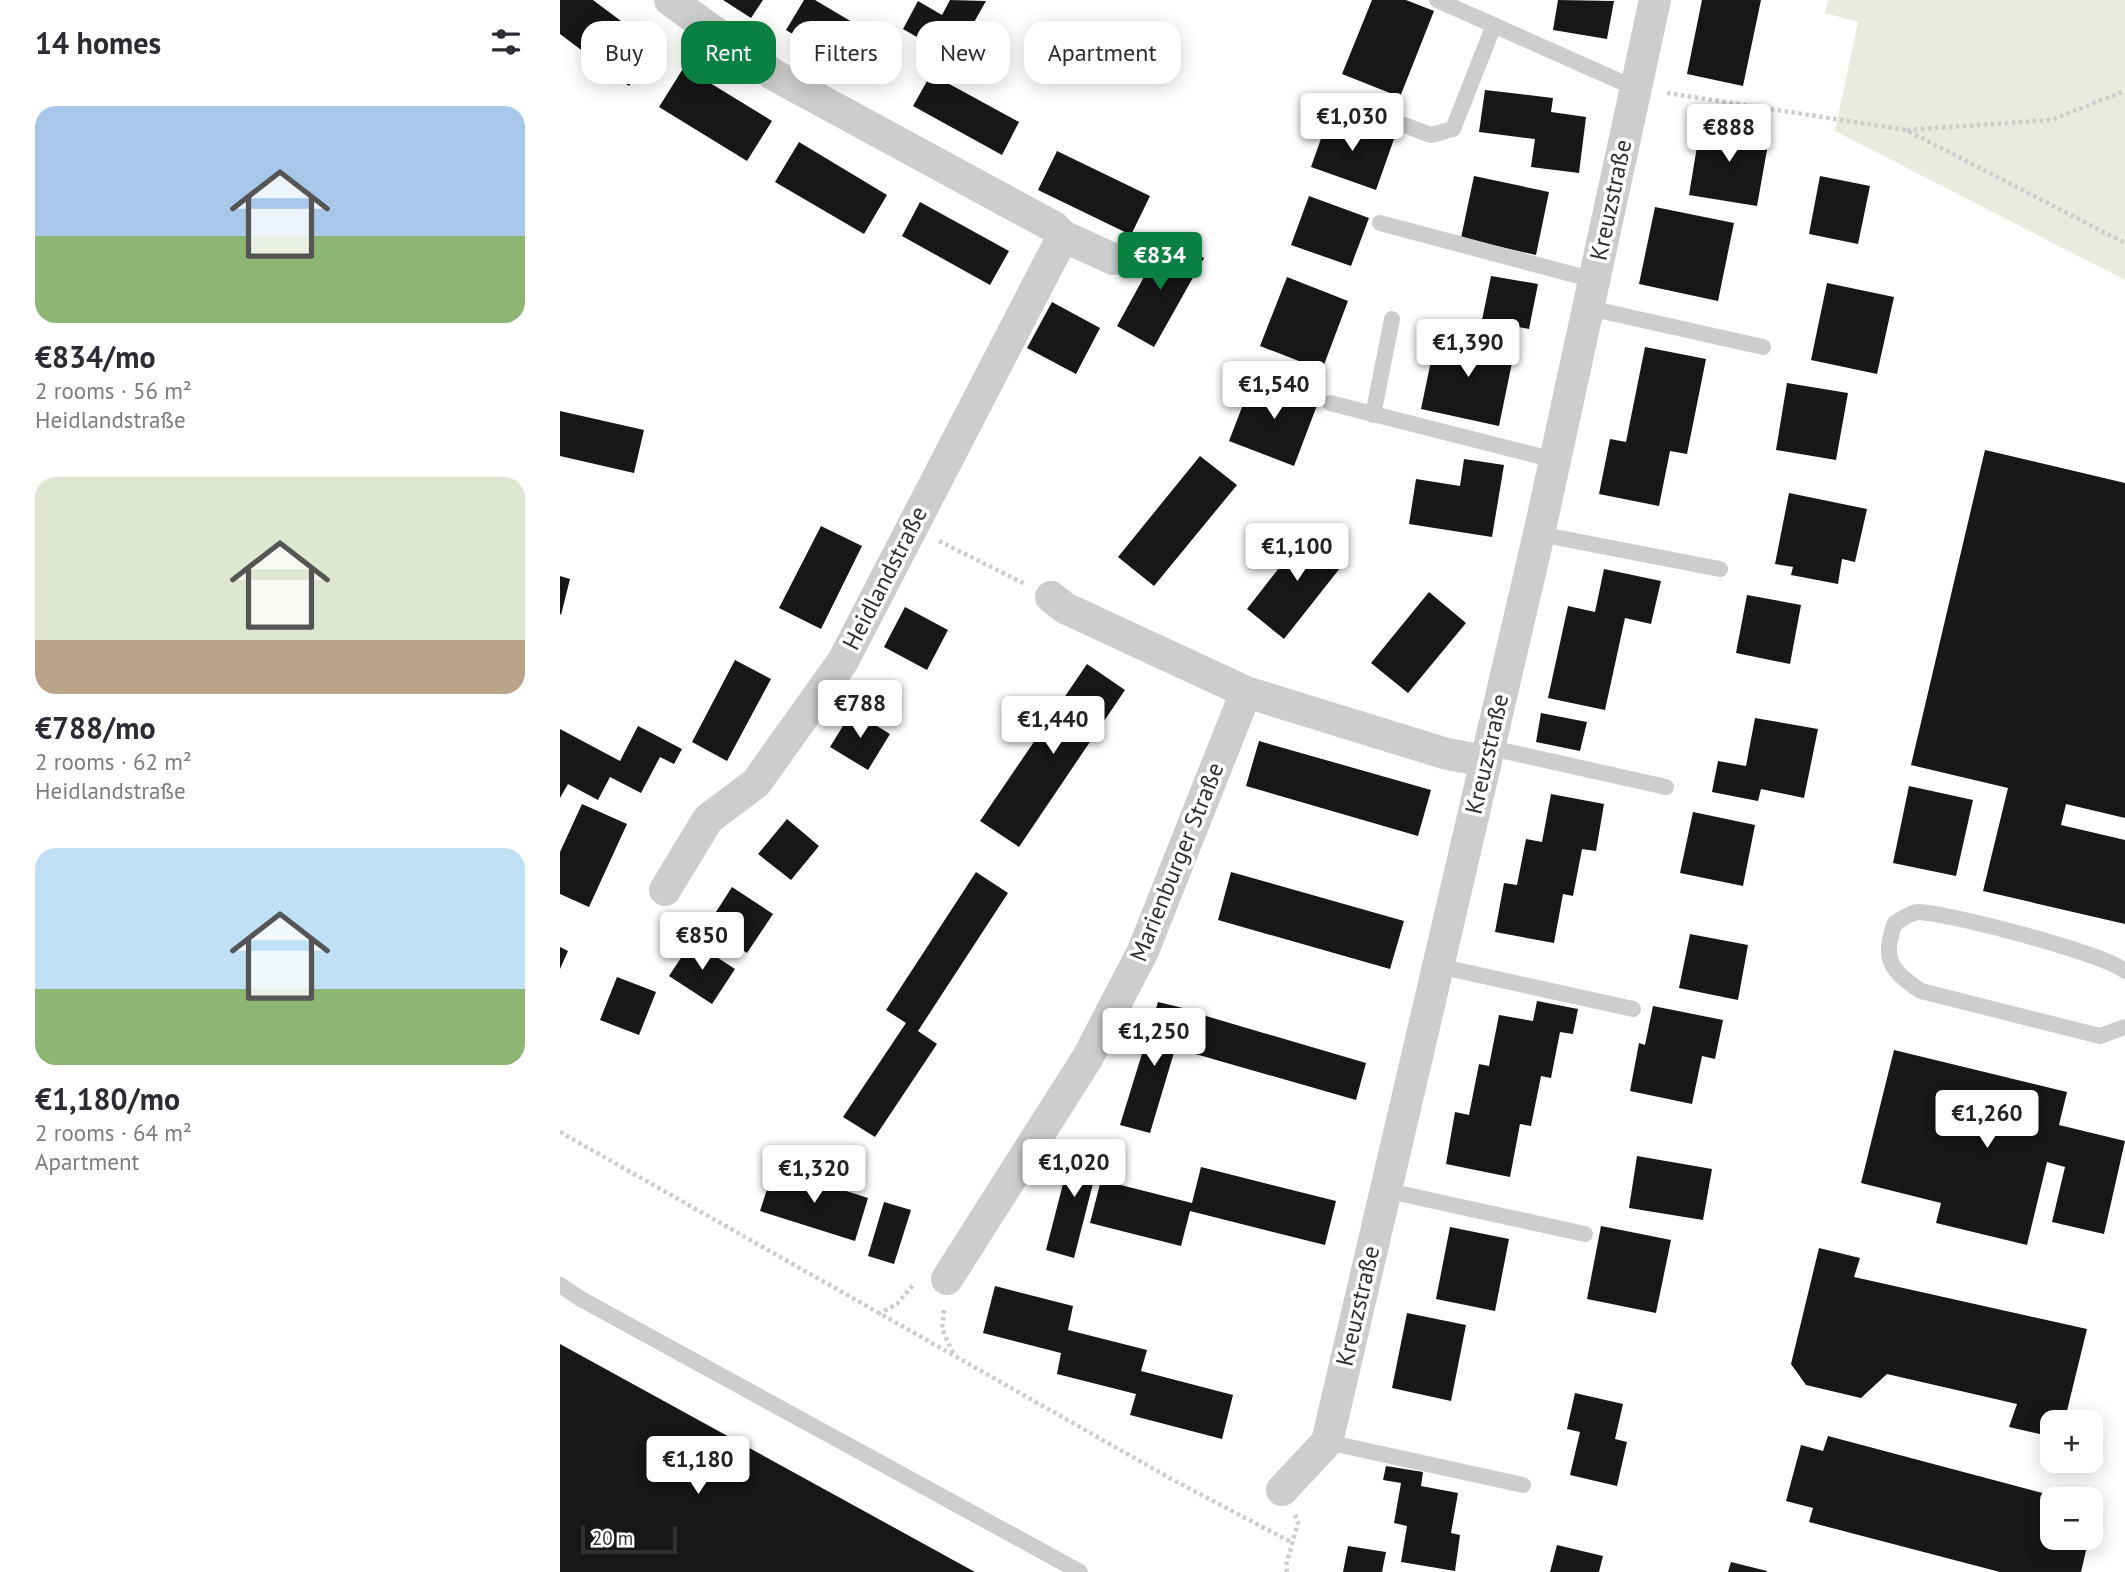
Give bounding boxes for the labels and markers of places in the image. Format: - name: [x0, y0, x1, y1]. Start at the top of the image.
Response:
- pin: €1,030: [1295, 94, 1409, 153]
- pin: €888: [1688, 104, 1770, 164]
- pin: €834: [1119, 232, 1201, 292]
- pin: €1,390: [1411, 320, 1525, 379]
- pin: €1,540: [1217, 362, 1331, 421]
- pin: €1,100: [1240, 524, 1354, 583]
- pin: €788: [819, 680, 901, 740]
- pin: €1,440: [996, 696, 1110, 756]
- pin: €850: [661, 912, 743, 972]
- pin: €1,250: [1097, 1009, 1211, 1068]
- pin: €1,260: [1930, 1090, 2044, 1150]
- pin: €1,020: [1017, 1140, 1131, 1199]
- pin: €1,320: [757, 1146, 871, 1205]
- pin: €1,180: [641, 1436, 755, 1496]

